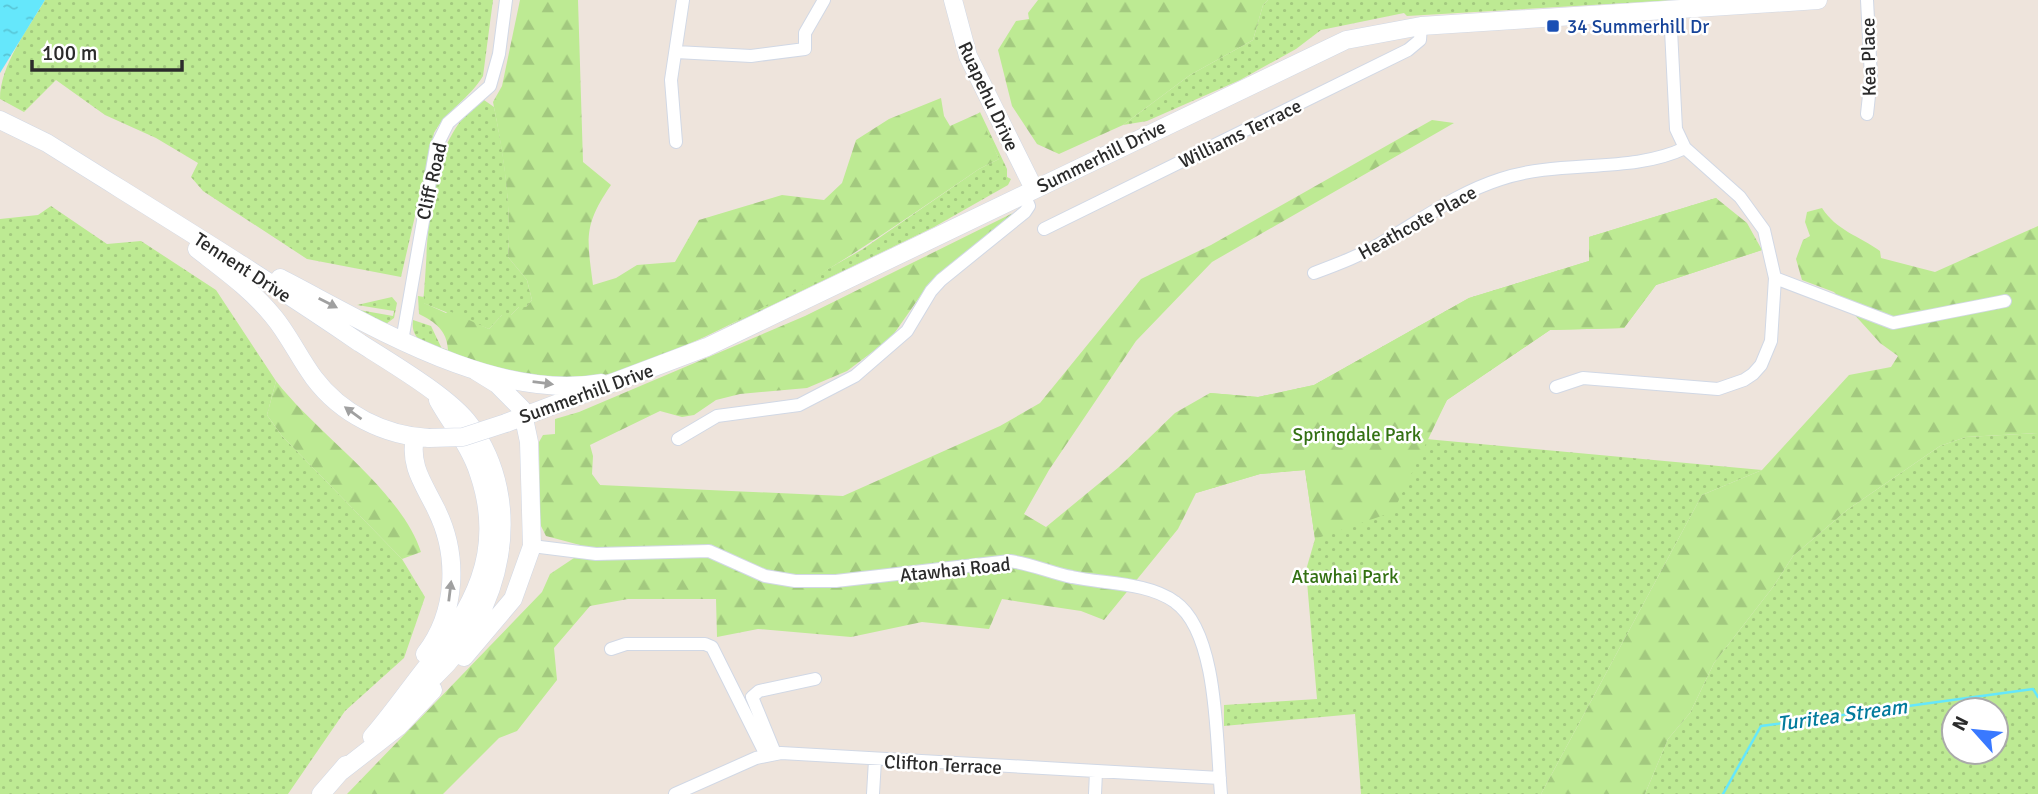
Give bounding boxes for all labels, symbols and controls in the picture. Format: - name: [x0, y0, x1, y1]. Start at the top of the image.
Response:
- place label: 34 Summerhill Dr: [1567, 15, 1709, 39]
- street label: Kea Place: [1856, 17, 1882, 97]
- marker: 34 Summerhill Dr: [1545, 18, 1561, 34]
- scale bar: [32, 28, 182, 72]
- street label: Ruapehu Drive: [952, 38, 1024, 155]
- text: 100 m: [42, 40, 97, 66]
- street label: Williams Terrace: [1175, 94, 1306, 174]
- street label: Summerhill Drive: [1033, 115, 1170, 199]
- street label: Cliff Road: [411, 140, 453, 222]
- street label: Heathcote Place: [1354, 180, 1481, 265]
- street label: Tennent Drive: [189, 227, 296, 308]
- one-way arrow: [318, 297, 338, 308]
- street label: Summerhill Drive: [516, 359, 657, 429]
- one-way arrow: [532, 378, 554, 389]
- one-way arrow: [344, 406, 362, 420]
- park label: Springdale Park: [1293, 423, 1422, 447]
- street label: Atawhai Road: [899, 552, 1012, 588]
- park label: Atawhai Park: [1292, 565, 1399, 589]
- one-way arrow: [444, 580, 455, 602]
- water label: Turitea Stream: [1775, 693, 1910, 737]
- north arrow: [1940, 696, 2010, 766]
- text: N: [1947, 712, 1974, 735]
- street label: Clifton Terrace: [884, 750, 1002, 780]

